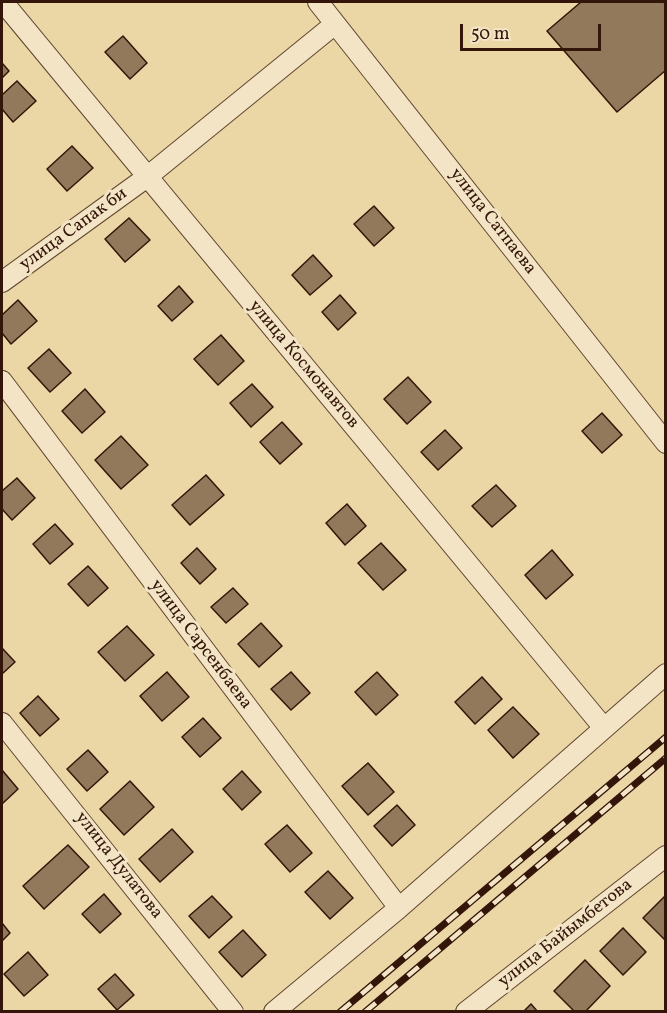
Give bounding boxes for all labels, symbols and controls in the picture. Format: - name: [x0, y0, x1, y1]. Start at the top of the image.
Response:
- scale bar: [463, 12, 604, 50]
- text: 50 m: [471, 22, 510, 47]
- street label: улица Сатпаева: [444, 165, 540, 279]
- street label: улица Сапак би: [16, 184, 132, 276]
- street label: улица Космонавтов: [243, 296, 363, 434]
- street label: улица Сарсенбаева: [144, 576, 256, 714]
- street label: улица Дулатова: [69, 808, 167, 924]
- street label: улица Байымбетова: [495, 875, 637, 993]

